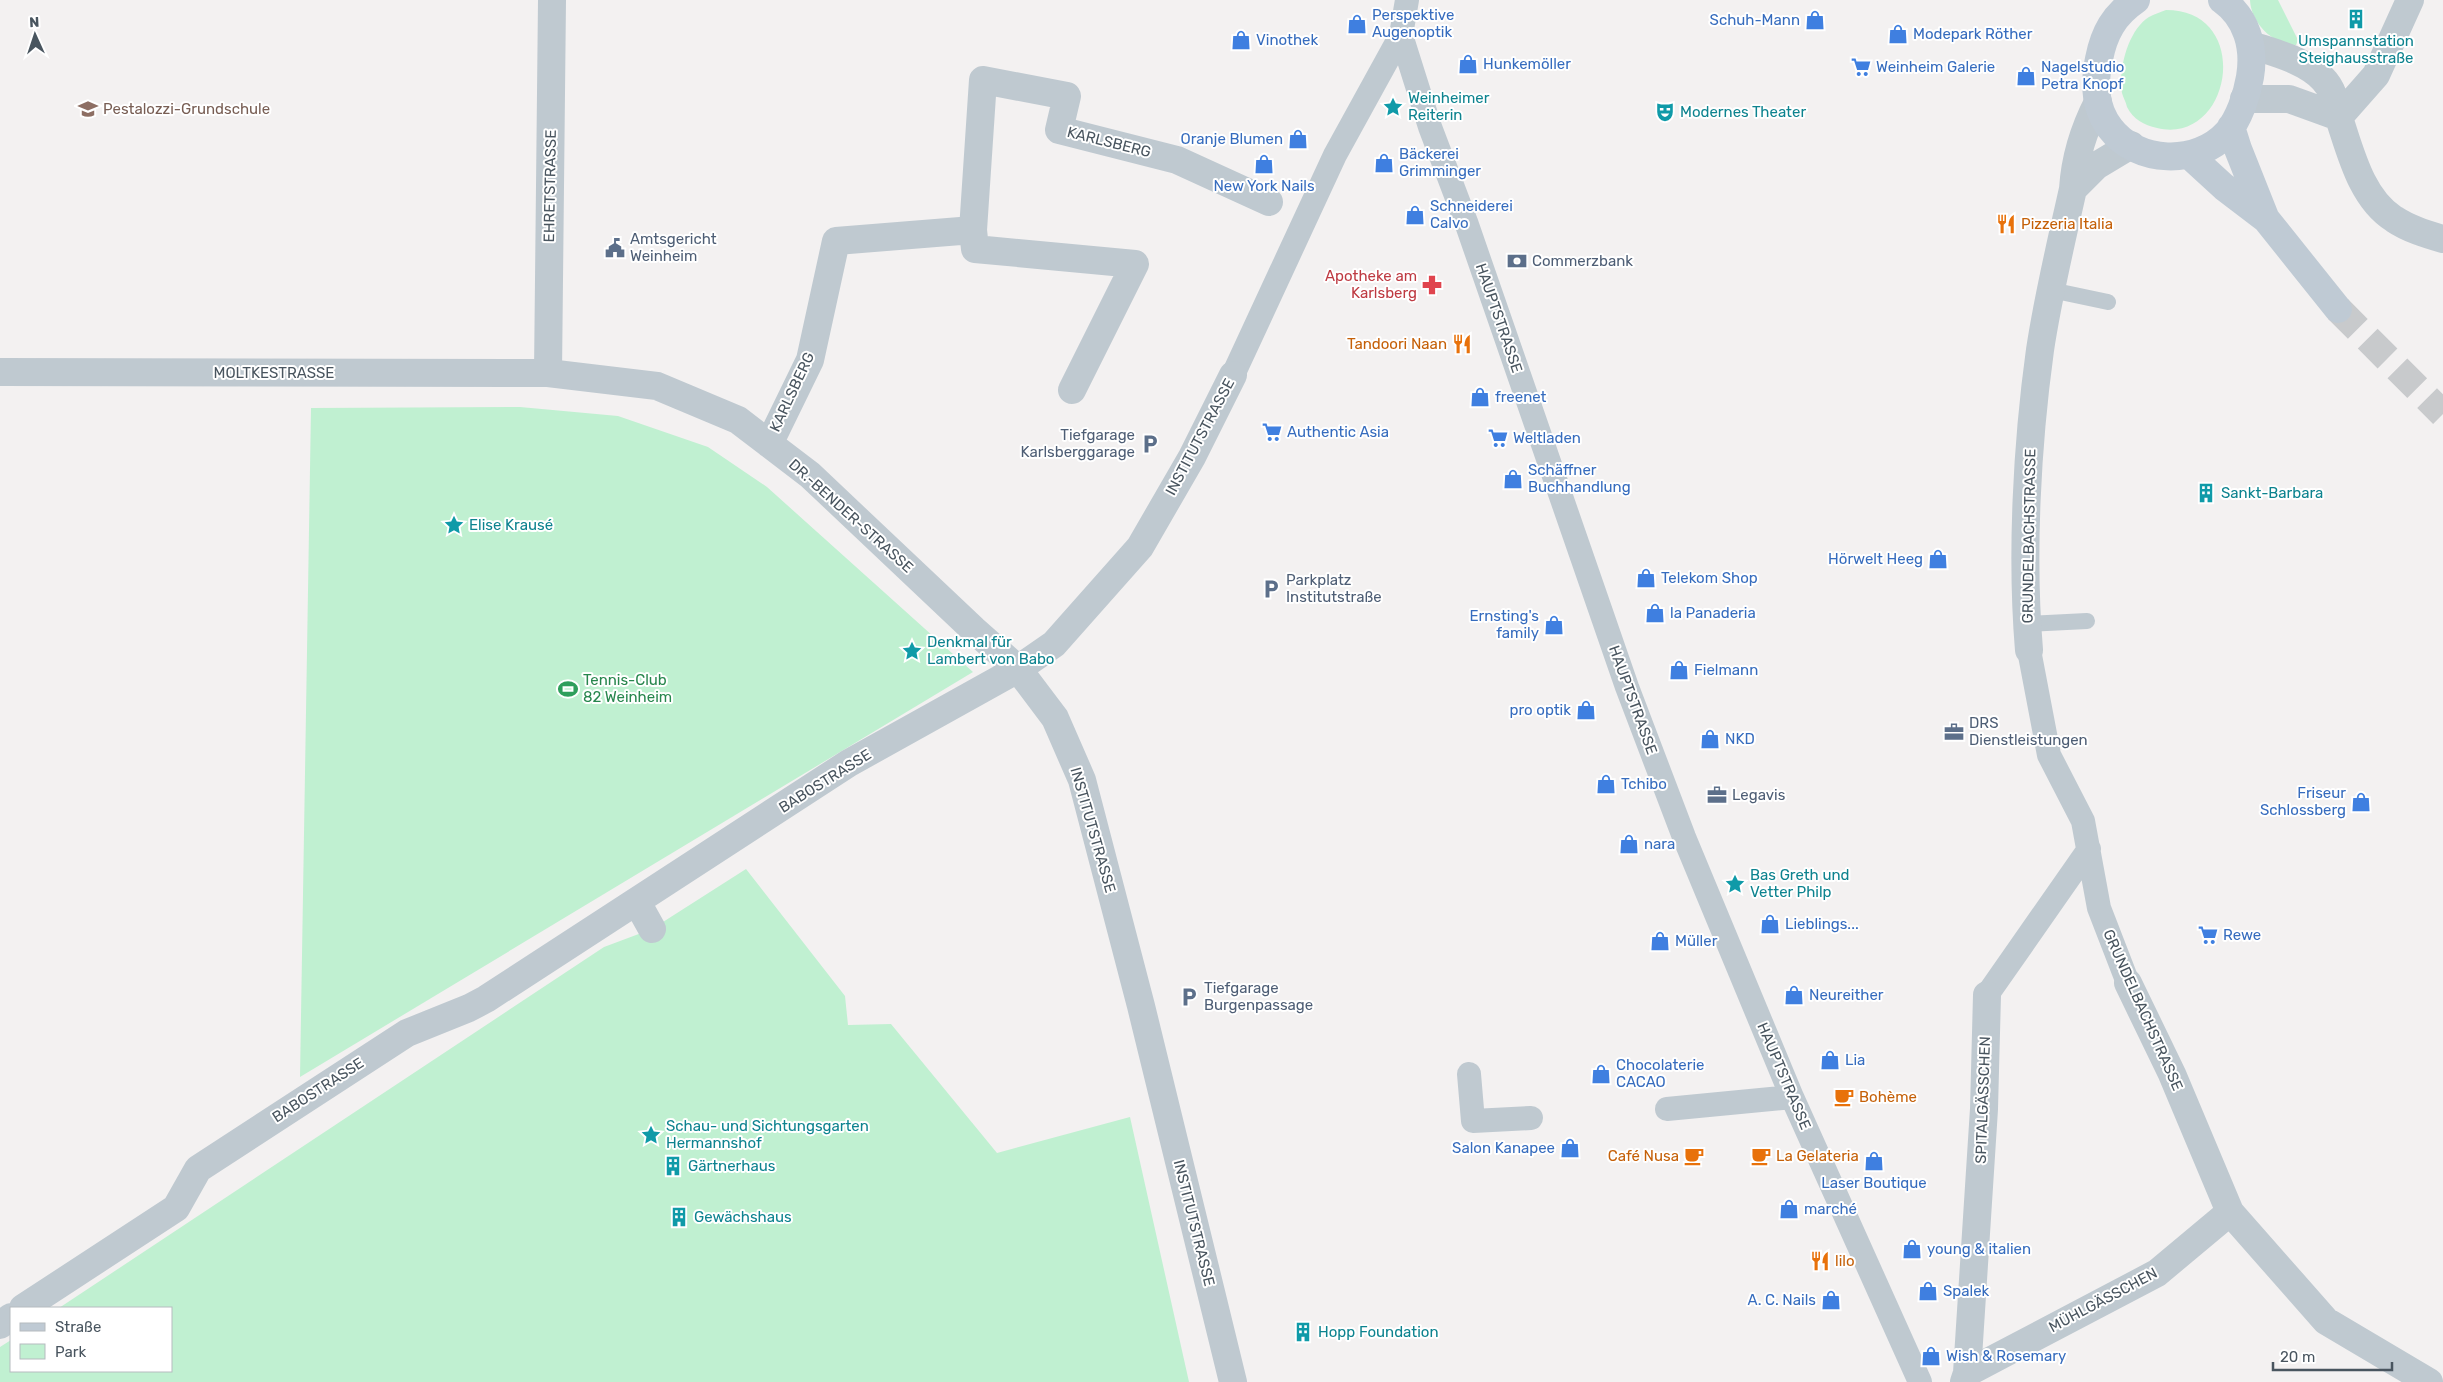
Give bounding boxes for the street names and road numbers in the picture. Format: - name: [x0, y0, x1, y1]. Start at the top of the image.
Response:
- street label: KARLSBERG: [1065, 123, 1153, 161]
- street label: EHRETSTRASSE: [540, 129, 560, 243]
- street label: HAUPTSTRASSE: [1472, 261, 1526, 375]
- street label: KARLSBERG: [766, 349, 818, 435]
- street label: MOLTKESTRASSE: [214, 364, 334, 382]
- street label: INSTITUTSTRASSE: [1162, 376, 1238, 498]
- street label: GRUNDELBACHSTRASSE: [2018, 449, 2040, 623]
- street label: DR.-BENDER-STRASSE: [785, 455, 917, 577]
- street label: HAUPTSTRASSE: [1605, 643, 1661, 757]
- street label: BABOSTRASSE: [775, 745, 875, 817]
- street label: INSTITUTSTRASSE: [1066, 765, 1120, 895]
- street label: GRUNDELBACHSTRASSE: [2099, 927, 2187, 1093]
- street label: HAUPTSTRASSE: [1753, 1020, 1815, 1132]
- street label: SPITALGÄSSCHEN: [1972, 1036, 1994, 1164]
- street label: BABOSTRASSE: [269, 1054, 367, 1126]
- street label: INSTITUTSTRASSE: [1170, 1158, 1218, 1288]
- street label: MÜHLGÄSSCHEN: [2046, 1264, 2160, 1336]

